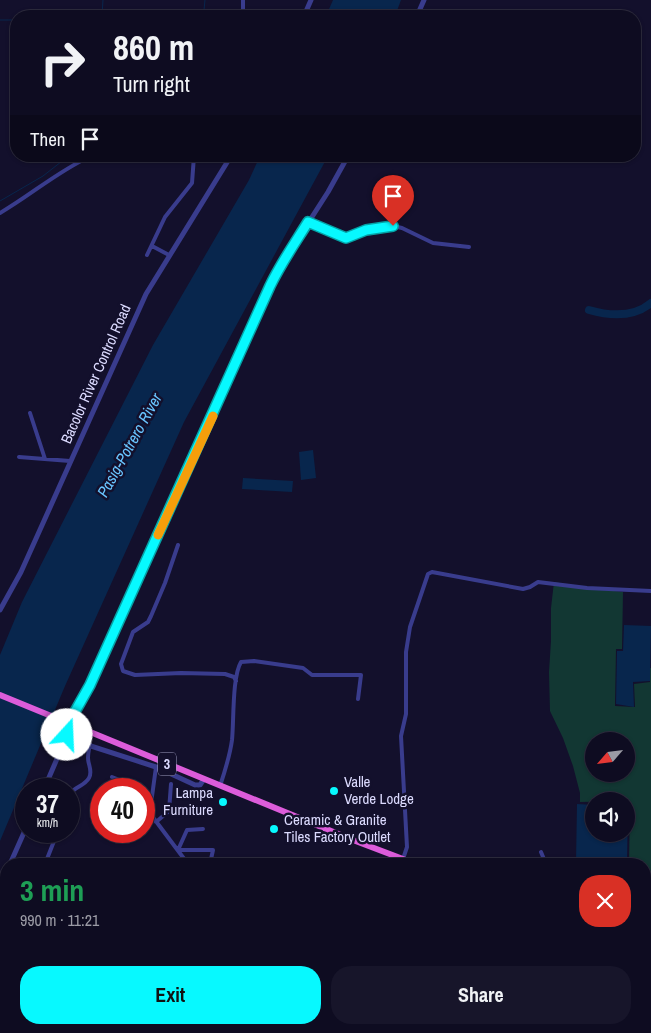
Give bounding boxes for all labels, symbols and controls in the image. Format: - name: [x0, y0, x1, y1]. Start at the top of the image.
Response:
- text: 860 m: [113, 24, 194, 71]
- icon: right: [30, 30, 95, 95]
- text: Turn right: [113, 69, 190, 99]
- icon: arrive: [76, 125, 104, 153]
- text: Then: [30, 126, 66, 152]
- pin: [372, 175, 414, 226]
- icon: arrive: [379, 182, 407, 210]
- street label: Bacolor River Control Road: [55, 301, 136, 447]
- water label: Pasig-Potrero River: [91, 388, 167, 501]
- position arrow: [40, 708, 92, 760]
- north arrow: [585, 732, 635, 782]
- map controls: [585, 732, 635, 842]
- road number: 3: [158, 752, 176, 776]
- place label: Valle Verde Lodge: [344, 771, 414, 809]
- speed limit sign: 40: [90, 778, 155, 843]
- place label: Lampa Furniture: [163, 782, 213, 820]
- marker: Valle Verde Lodge: [328, 785, 340, 797]
- text: 37: [36, 787, 59, 821]
- button: sound: [585, 792, 635, 842]
- marker: Lampa Furniture: [217, 796, 229, 808]
- place label: Ceramic & Granite Tiles Factory Outlet: [284, 809, 391, 847]
- text: km/h: [37, 815, 58, 831]
- marker: Ceramic & Granite Tiles Factory Outlet: [268, 823, 280, 835]
- text: 3 min: [20, 870, 84, 910]
- button: close: [579, 875, 631, 927]
- text: 990 m · 11:21: [20, 909, 99, 931]
- button: Exit: [20, 966, 321, 1024]
- button: Share: [331, 966, 631, 1024]

